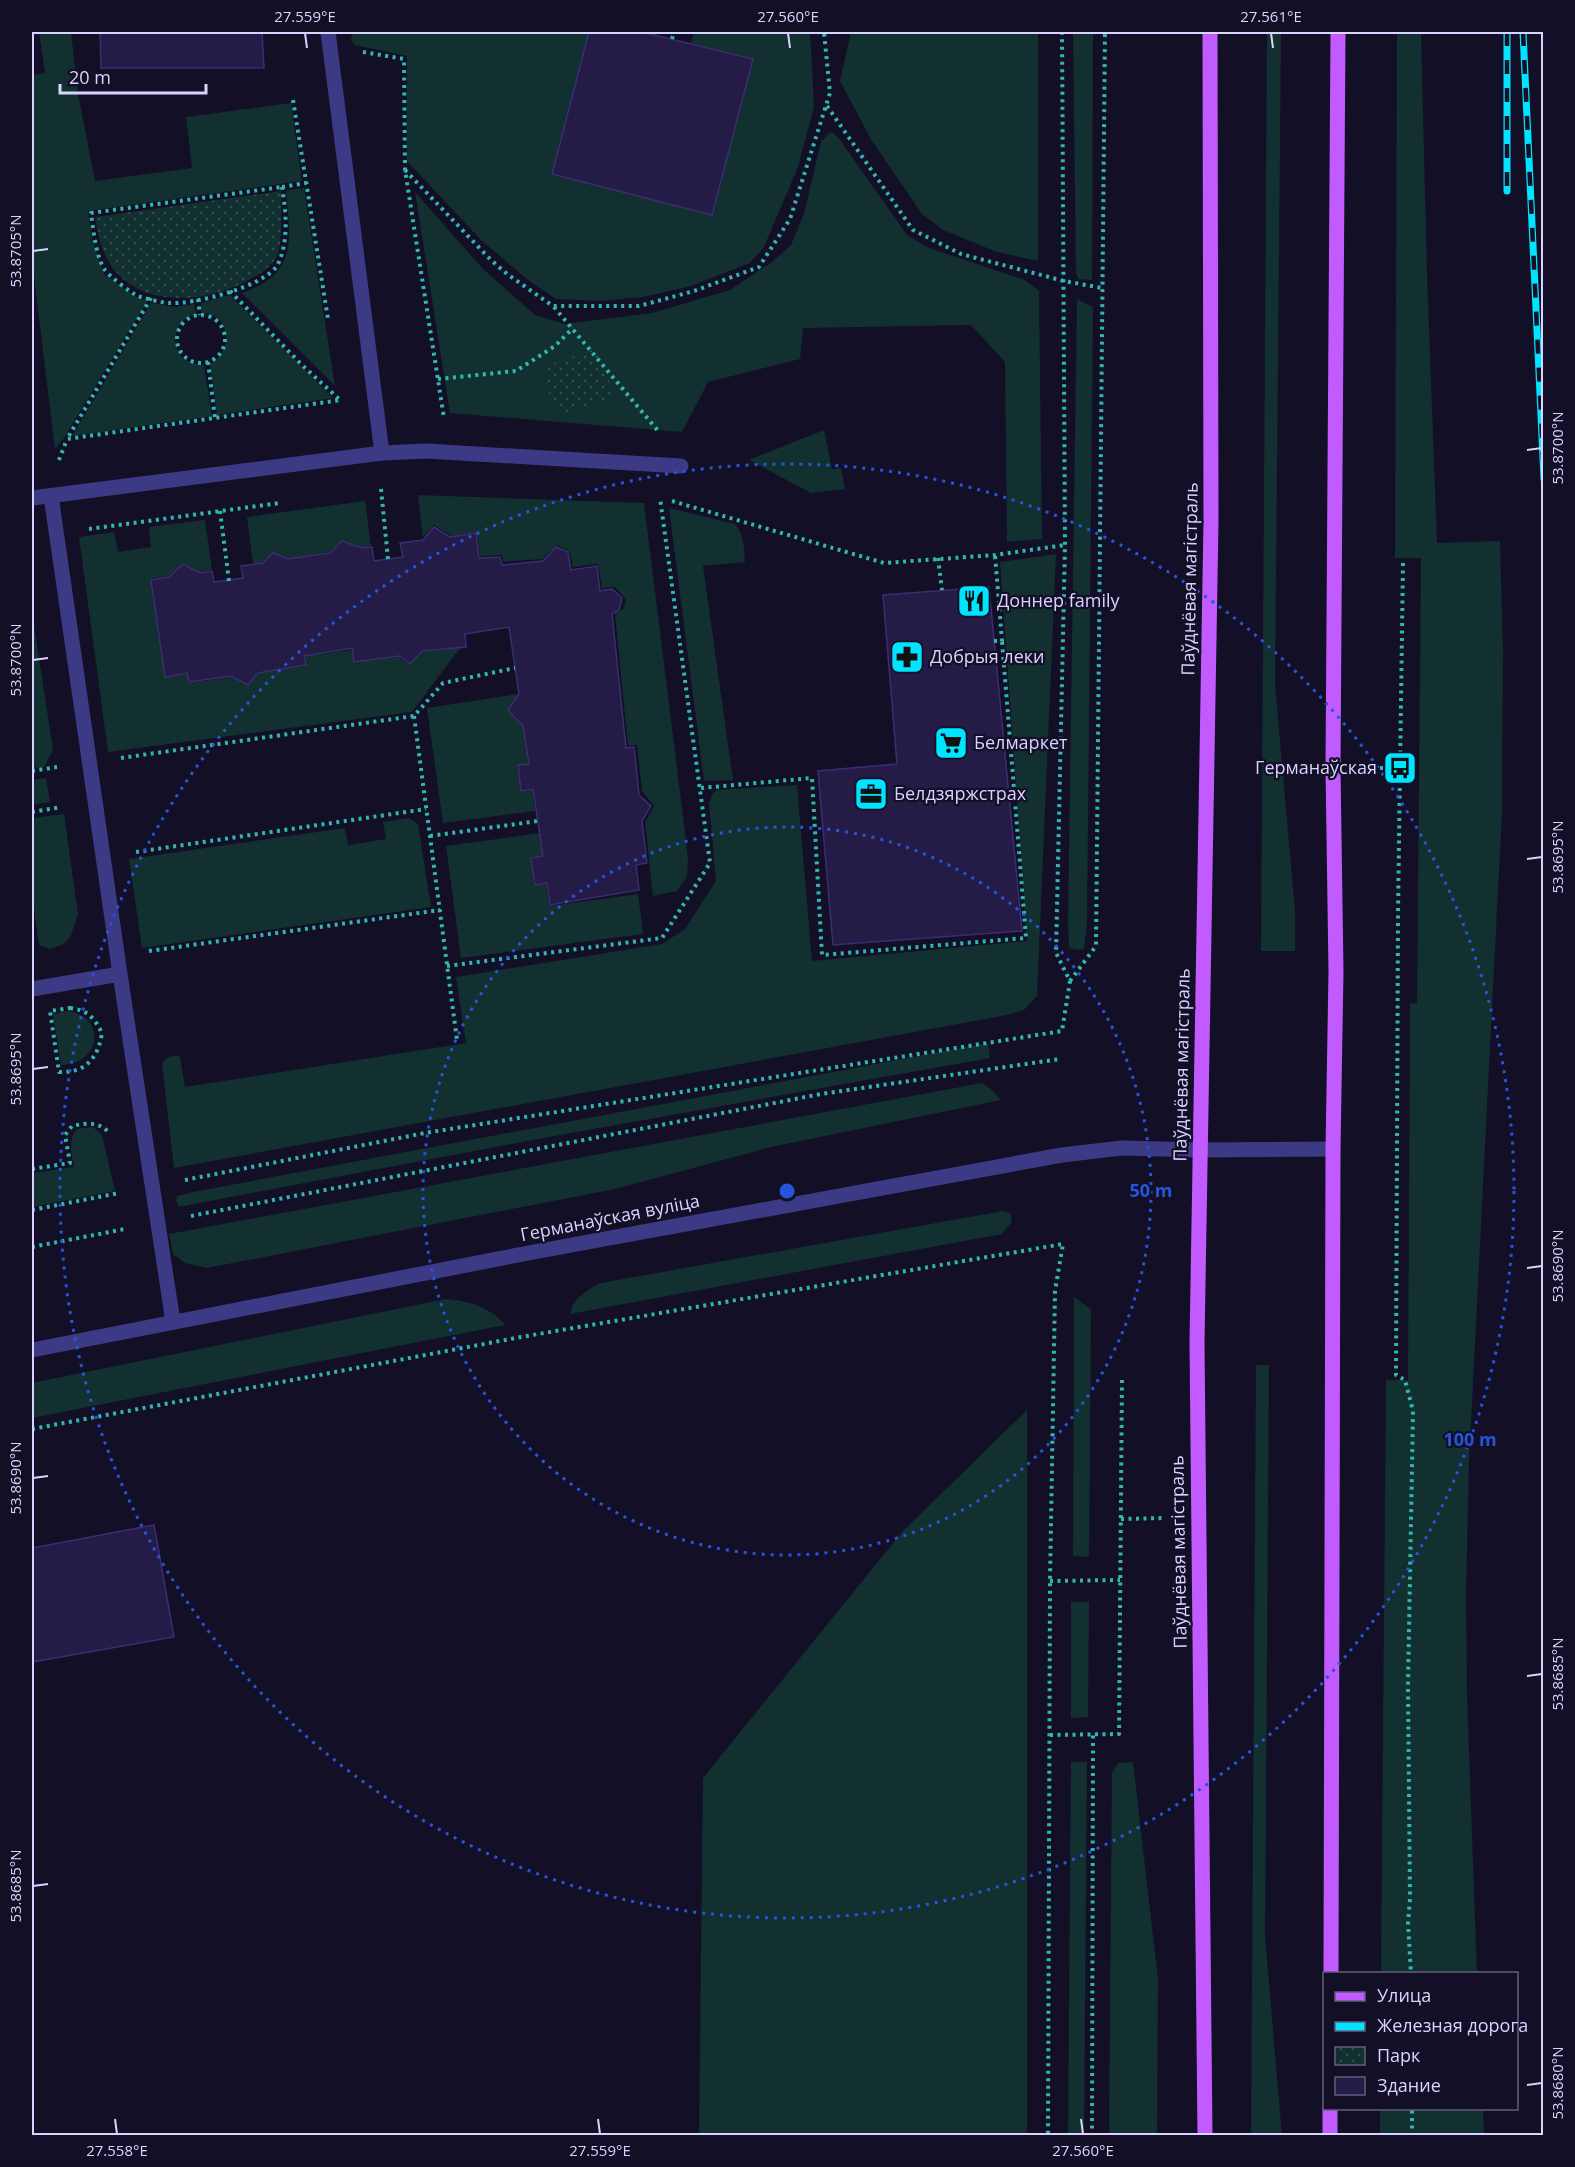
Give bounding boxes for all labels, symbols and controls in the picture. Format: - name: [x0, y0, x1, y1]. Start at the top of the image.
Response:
- text: 27.559°E: [274, 6, 336, 26]
- text: 27.560°E: [757, 6, 819, 26]
- text: 27.561°E: [1240, 6, 1302, 26]
- scale bar: [60, 57, 206, 95]
- text: 20 m: [69, 65, 111, 89]
- text: 53.8705°N: [5, 214, 25, 288]
- text: 53.8700°N: [1547, 411, 1567, 485]
- street label: Паўднёвая магістраль: [1175, 482, 1203, 676]
- restaurant icon: Доннер family: [956, 583, 992, 619]
- place label: Доннер family: [997, 588, 1121, 612]
- text: 53.8700°N: [5, 623, 25, 697]
- pharmacy icon: Добрыя леки: [889, 639, 925, 675]
- place label: Добрыя леки: [930, 644, 1044, 668]
- supermarket icon: Белмаркет: [933, 725, 969, 761]
- place label: Белмаркет: [974, 730, 1068, 754]
- bus stop icon: Германаўская: [1382, 750, 1418, 786]
- place label: Германаўская: [1255, 755, 1377, 779]
- office icon: Белдзяржстрах: [853, 776, 889, 812]
- place label: Белдзяржстрах: [894, 781, 1027, 805]
- text: 53.8695°N: [1547, 820, 1567, 894]
- street label: Паўднёвая магістраль: [1167, 968, 1195, 1162]
- text: 53.8695°N: [5, 1032, 25, 1106]
- text: 50 m: [1130, 1178, 1172, 1202]
- centre of rings: [777, 1181, 797, 1201]
- street label: Германаўская вуліца: [518, 1188, 701, 1246]
- text: 53.8690°N: [1547, 1229, 1567, 1303]
- text: 100 m: [1443, 1427, 1497, 1451]
- text: 53.8690°N: [5, 1441, 25, 1515]
- street label: Паўднёвая магістраль: [1164, 1455, 1192, 1649]
- text: 53.8685°N: [1547, 1637, 1567, 1711]
- text: 53.8685°N: [5, 1849, 25, 1923]
- legend: [1323, 1972, 1518, 2110]
- text: Улица: [1377, 1983, 1431, 2007]
- text: Железная дорога: [1377, 2013, 1528, 2037]
- text: Парк: [1377, 2043, 1421, 2067]
- text: 53.8680°N: [1547, 2046, 1567, 2120]
- text: Здание: [1377, 2073, 1441, 2097]
- text: 27.558°E: [86, 2140, 148, 2160]
- text: 27.559°E: [569, 2140, 631, 2160]
- text: 27.560°E: [1052, 2140, 1114, 2160]

